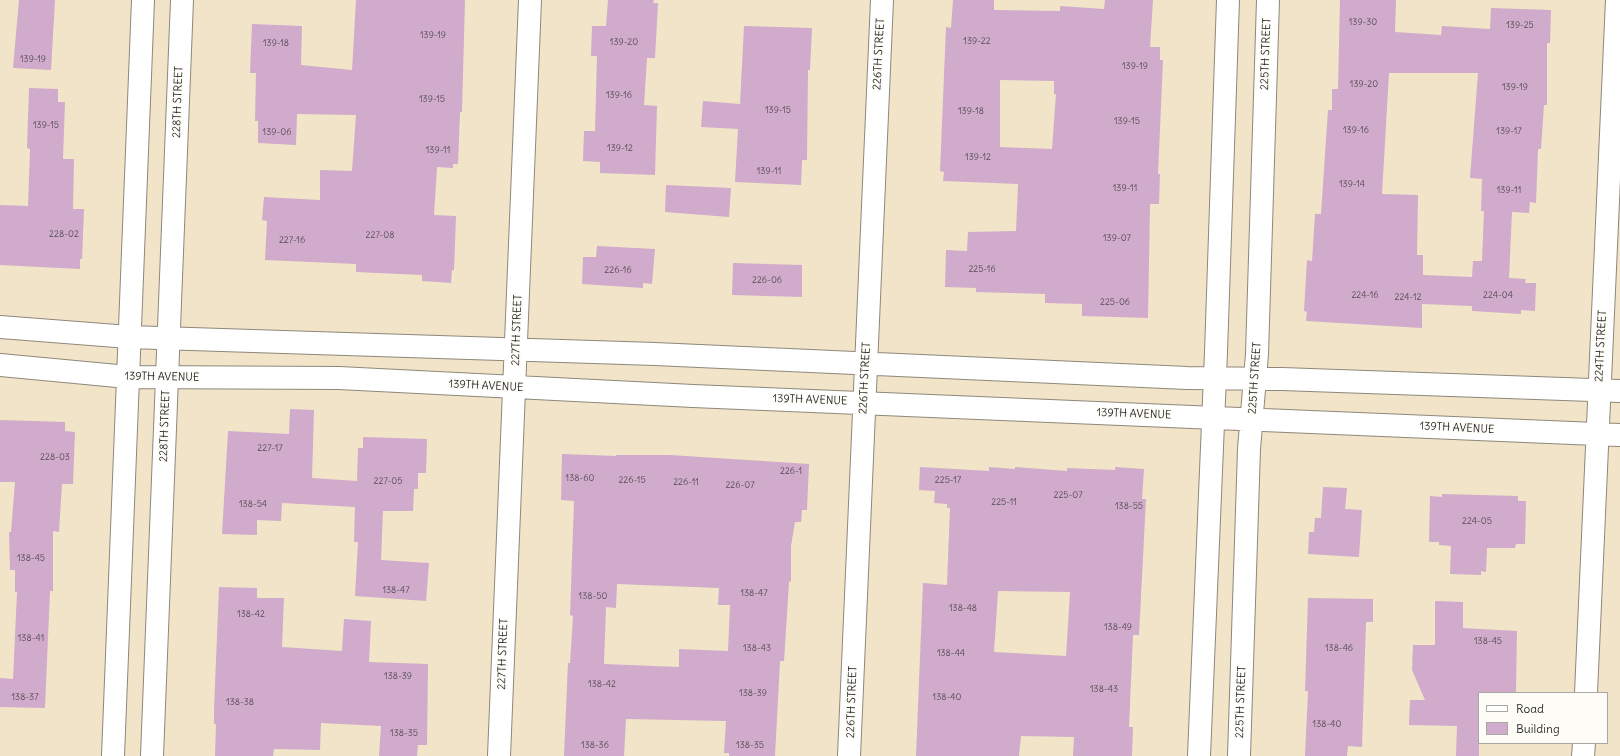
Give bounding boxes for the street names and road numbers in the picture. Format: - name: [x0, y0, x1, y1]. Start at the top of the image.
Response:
- street label: 226TH STREET: [871, 18, 887, 90]
- street label: 225TH STREET: [1258, 18, 1274, 90]
- street label: 228TH STREET: [170, 66, 186, 138]
- street label: 227TH STREET: [509, 294, 525, 366]
- street label: 224TH STREET: [1593, 310, 1609, 382]
- street label: 226TH STREET: [857, 342, 873, 414]
- street label: 225TH STREET: [1246, 342, 1264, 414]
- street label: 139TH AVENUE: [125, 370, 199, 384]
- street label: 139TH AVENUE: [448, 377, 524, 395]
- street label: 228TH STREET: [157, 390, 173, 462]
- street label: 139TH AVENUE: [772, 392, 848, 408]
- street label: 139TH AVENUE: [1096, 406, 1172, 422]
- street label: 139TH AVENUE: [1419, 419, 1495, 437]
- street label: 227TH STREET: [495, 618, 511, 690]
- street label: 226TH STREET: [844, 666, 860, 738]
- street label: 225TH STREET: [1233, 666, 1249, 738]

